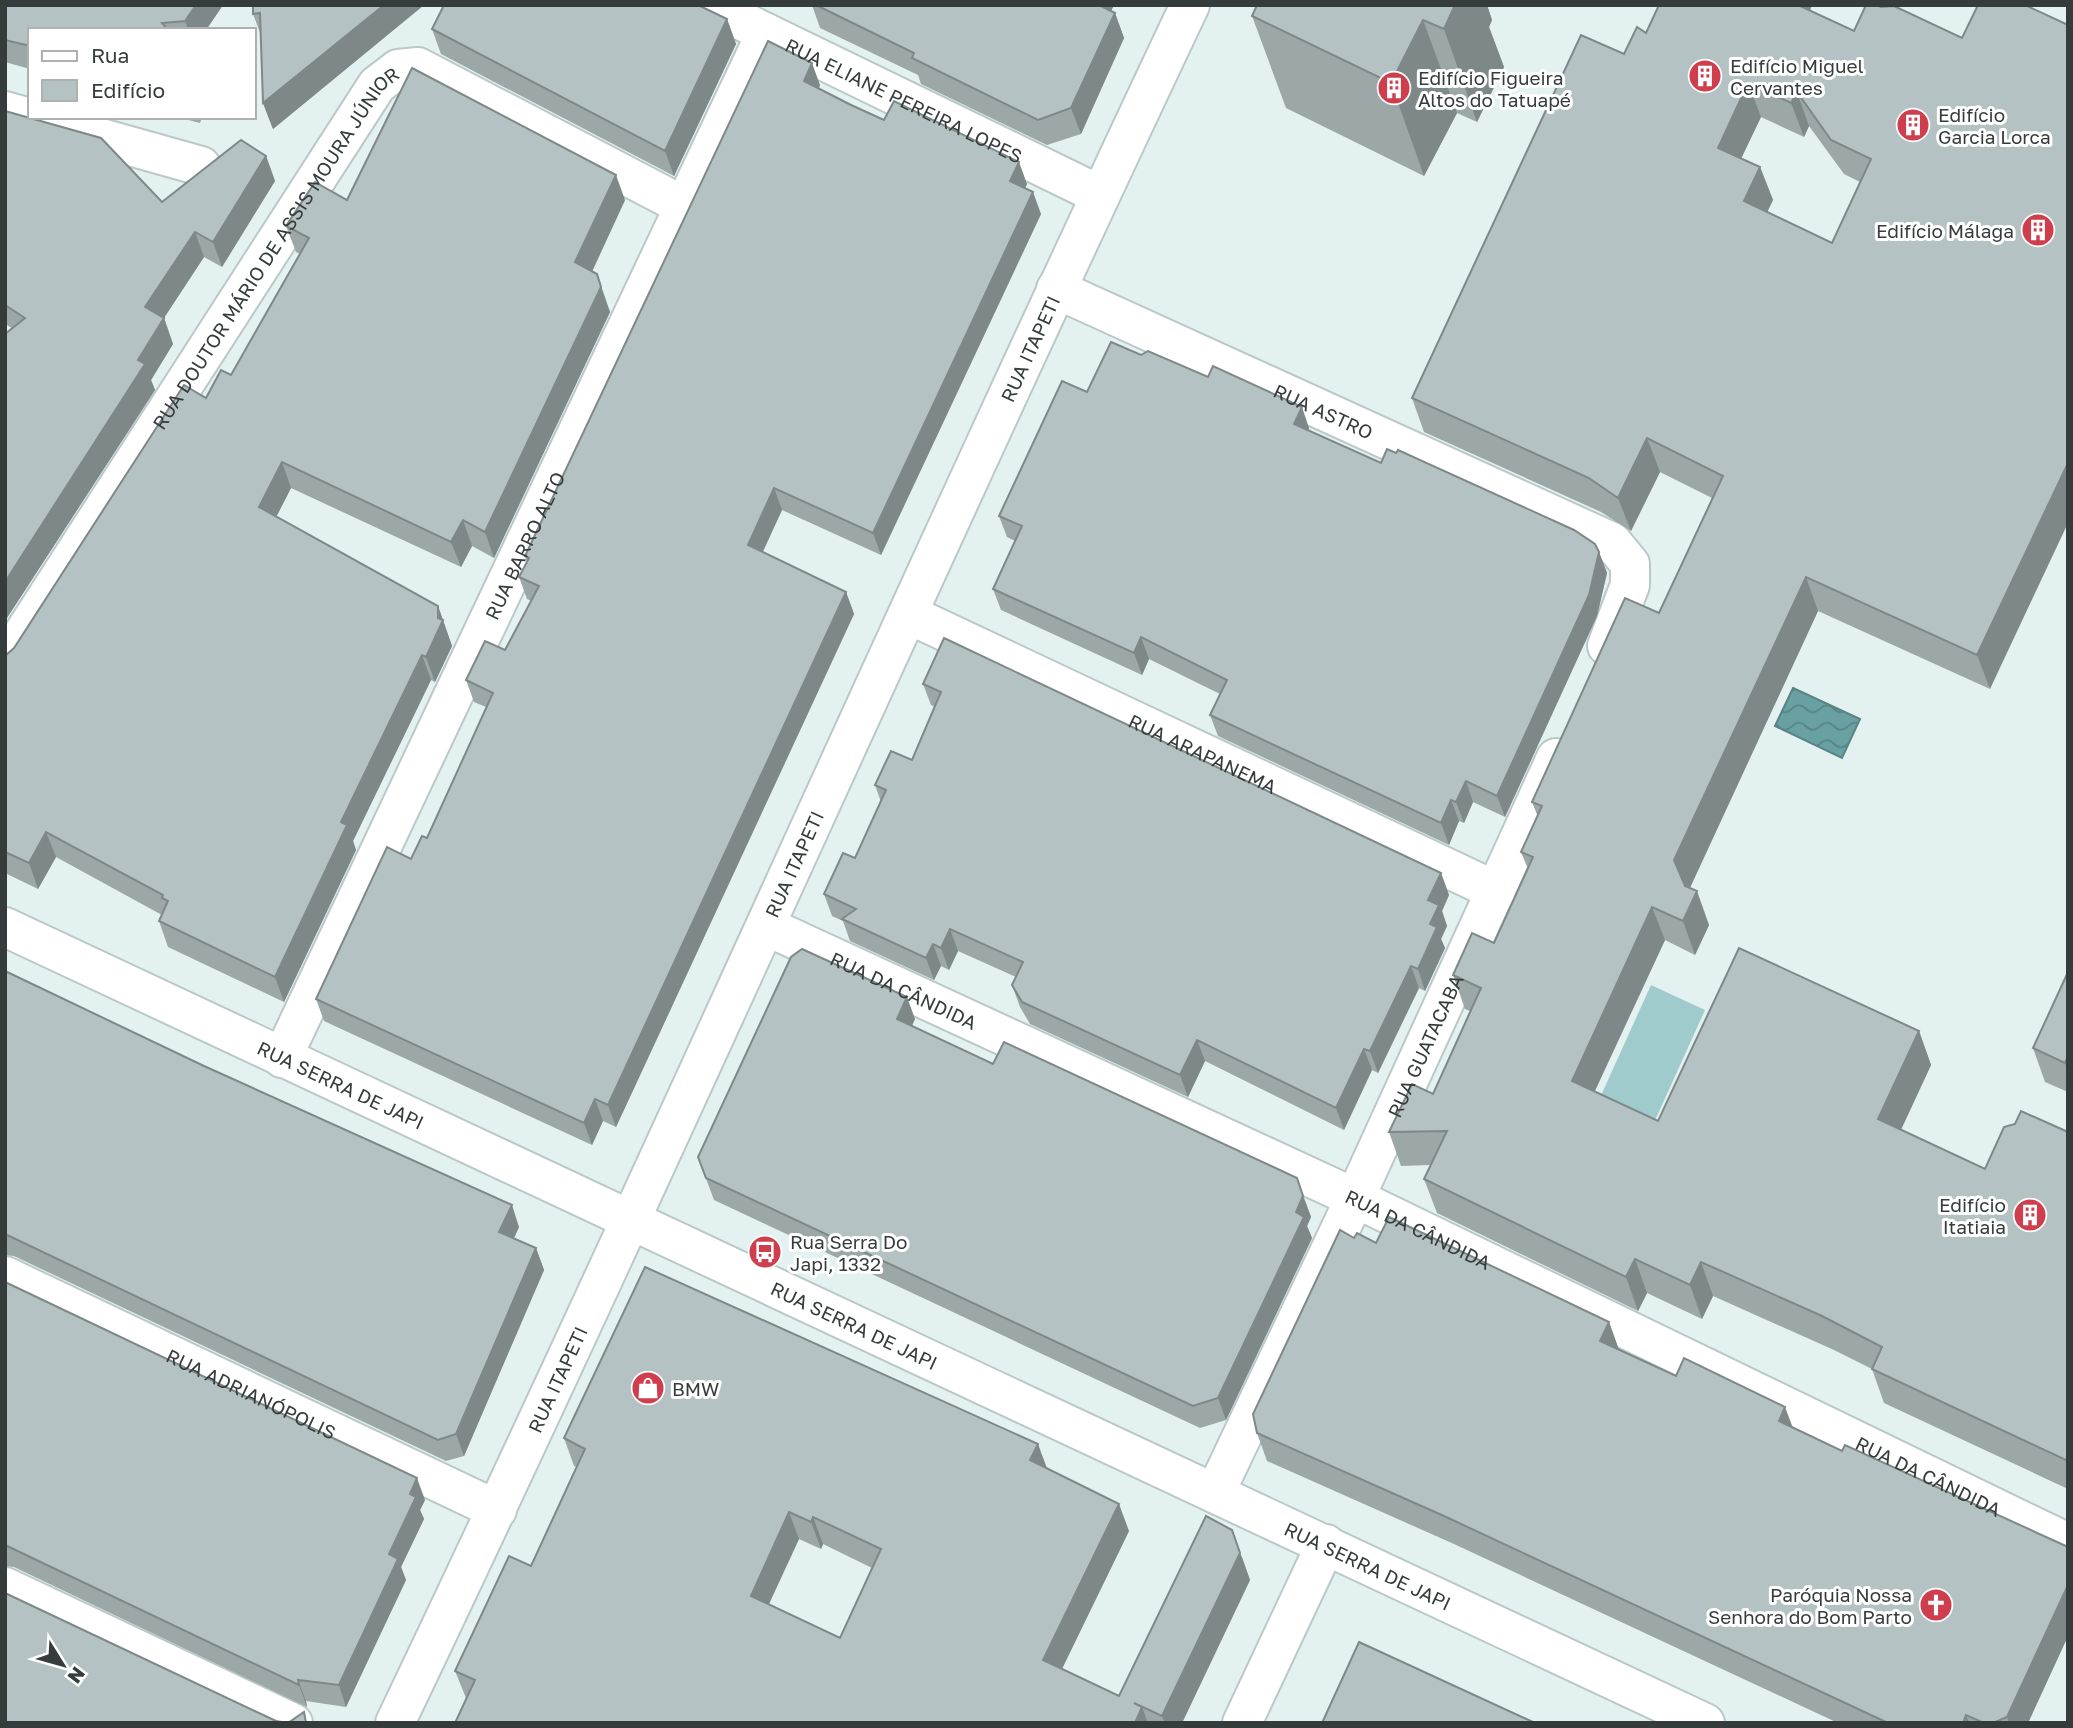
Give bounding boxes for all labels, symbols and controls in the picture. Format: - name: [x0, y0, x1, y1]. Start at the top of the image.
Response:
- legend: [28, 28, 256, 119]
- street label: RUA ELIANE PEREIRA LOPES: [782, 33, 1026, 167]
- text: Rua: [91, 42, 129, 68]
- place label: Edifício Miguel Cervantes: [1730, 54, 1864, 99]
- building icon: Edifício Miguel Cervantes: [1686, 57, 1724, 95]
- street label: RUA DOUTOR MÁRIO DE ASSIS MOURA JÚNIOR: [147, 61, 403, 433]
- place label: Edifício Figueira Altos do Tatuapé: [1418, 66, 1571, 111]
- building icon: Edifício Figueira Altos do Tatuapé: [1375, 69, 1413, 107]
- text: Edifício: [91, 77, 165, 103]
- place label: Edifício Garcia Lorca: [1938, 103, 2051, 148]
- building icon: Edifício Garcia Lorca: [1894, 106, 1932, 144]
- building icon: Edifício Málaga: [2019, 211, 2057, 249]
- place label: Edifício Málaga: [1876, 219, 2014, 242]
- street label: RUA ITAPETI: [995, 292, 1064, 405]
- street label: RUA ASTRO: [1270, 378, 1377, 443]
- street label: RUA BARRO ALTO: [479, 468, 569, 623]
- street label: RUA ARAPANEMA: [1125, 708, 1281, 798]
- street label: RUA ITAPETI: [759, 807, 828, 921]
- street label: RUA DA CÂNDIDA: [827, 946, 981, 1034]
- street label: RUA GUATACABA: [1382, 970, 1467, 1121]
- street label: RUA SERRA DE JAPI: [254, 1035, 428, 1133]
- street label: RUA DA CÂNDIDA: [1342, 1184, 1495, 1274]
- place label: Edifício Itatiaia: [1939, 1193, 2006, 1238]
- building icon: Edifício Itatiaia: [2011, 1196, 2049, 1234]
- place label: Rua Serra Do Japi, 1332: [790, 1230, 908, 1275]
- bus stop icon: Rua Serra Do Japi, 1332: [746, 1233, 784, 1271]
- street label: RUA SERRA DE JAPI: [767, 1276, 942, 1374]
- street label: RUA ITAPETI: [522, 1322, 591, 1436]
- street label: RUA ADRIANÓPOLIS: [163, 1343, 340, 1443]
- shop icon: BMW: [629, 1369, 667, 1407]
- place label: BMW: [672, 1377, 719, 1400]
- street label: RUA DA CÂNDIDA: [1852, 1431, 2005, 1521]
- street label: RUA SERRA DE JAPI: [1281, 1516, 1455, 1614]
- place label: Paróquia Nossa Senhora do Bom Parto: [1708, 1583, 1912, 1628]
- church icon: Paróquia Nossa Senhora do Bom Parto: [1917, 1586, 1955, 1624]
- north arrow: [28, 1630, 98, 1700]
- text: N: [63, 1663, 91, 1688]

